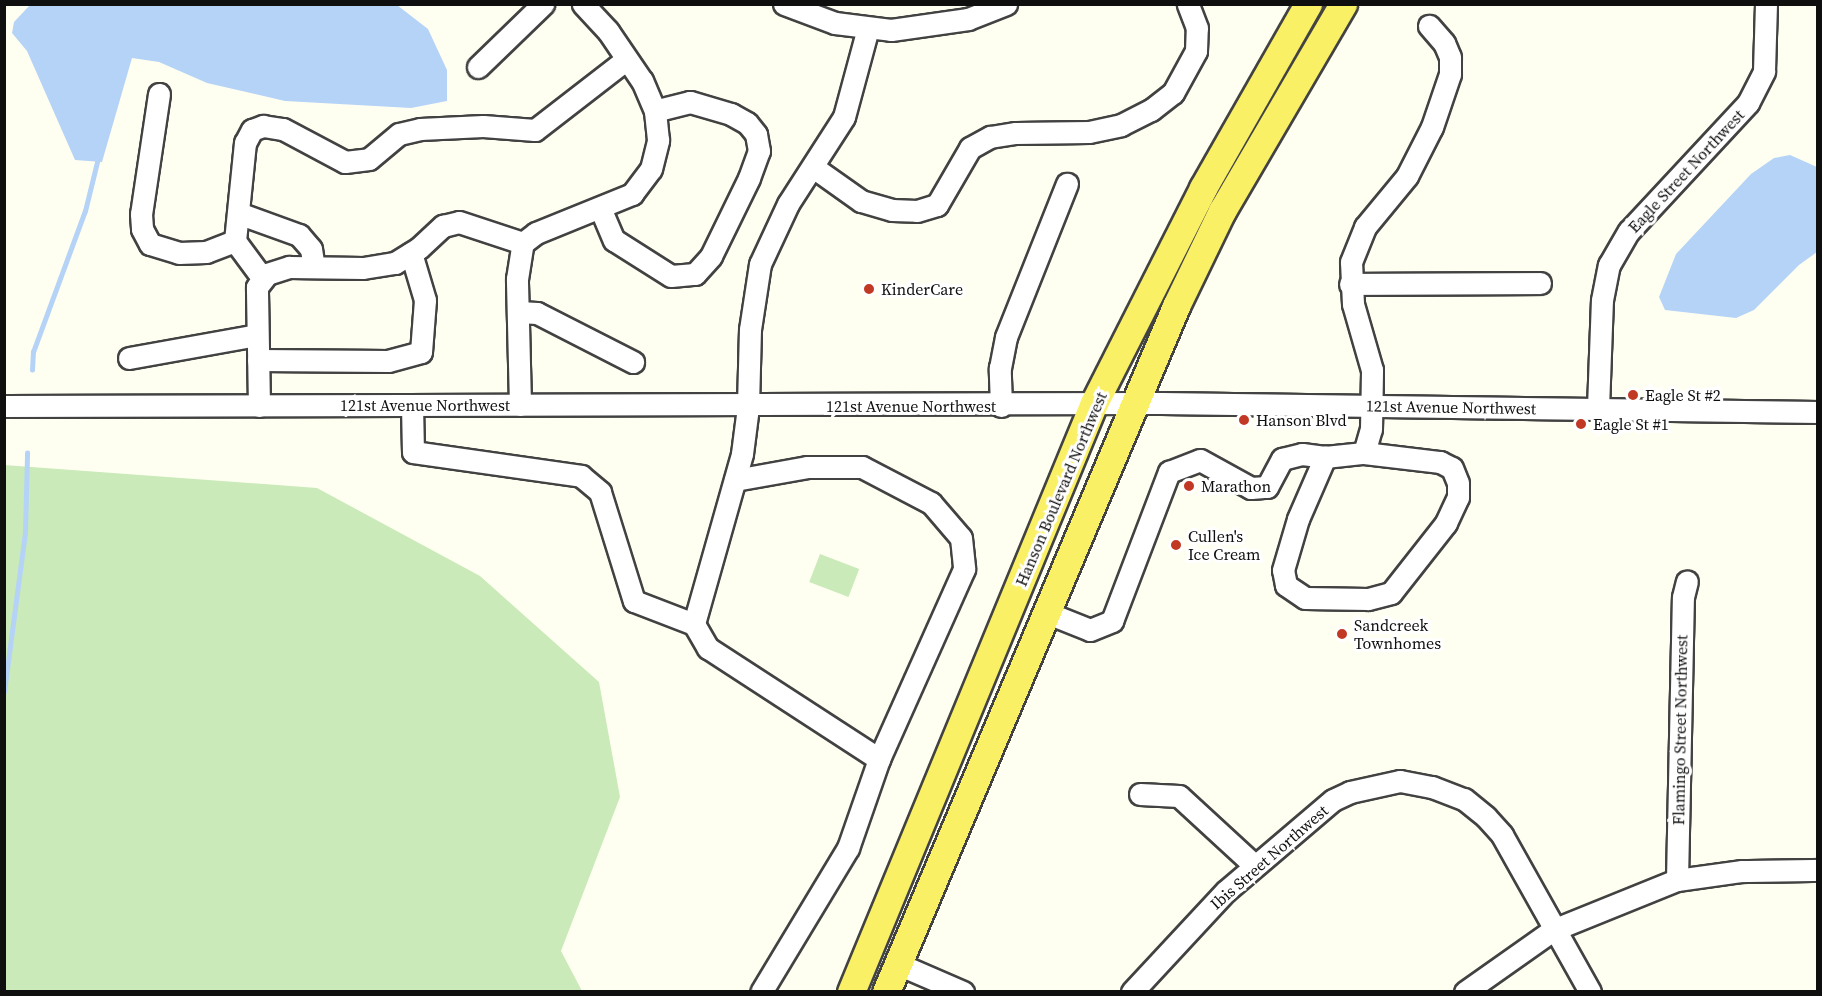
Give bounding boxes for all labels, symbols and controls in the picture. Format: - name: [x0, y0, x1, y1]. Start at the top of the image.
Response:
- street label: Eagle Street Northwest: [1624, 105, 1748, 237]
- place label: KinderCare: [881, 279, 963, 299]
- marker: KinderCare: [862, 282, 876, 296]
- place label: Eagle St #2: [1645, 385, 1721, 405]
- marker: Eagle St #2: [1626, 388, 1640, 402]
- street label: Hanson Boulevard Northwest: [1011, 389, 1111, 589]
- street label: 121st Avenue Northwest: [340, 395, 510, 415]
- street label: 121st Avenue Northwest: [826, 396, 996, 416]
- street label: 121st Avenue Northwest: [1366, 396, 1536, 418]
- place label: Hanson Blvd: [1256, 410, 1347, 430]
- marker: Hanson Blvd: [1237, 413, 1251, 427]
- place label: Eagle St #1: [1593, 414, 1669, 434]
- marker: Eagle St #1: [1574, 417, 1588, 431]
- place label: Marathon: [1201, 476, 1271, 496]
- marker: Marathon: [1182, 479, 1196, 493]
- place label: Cullen's Ice Cream: [1188, 526, 1260, 564]
- marker: Cullen's Ice Cream: [1169, 538, 1183, 552]
- place label: Sandcreek Townhomes: [1354, 615, 1441, 653]
- marker: Sandcreek Townhomes: [1335, 627, 1349, 641]
- street label: Flamingo Street Northwest: [1669, 635, 1691, 825]
- street label: Ibis Street Northwest: [1206, 801, 1332, 913]

